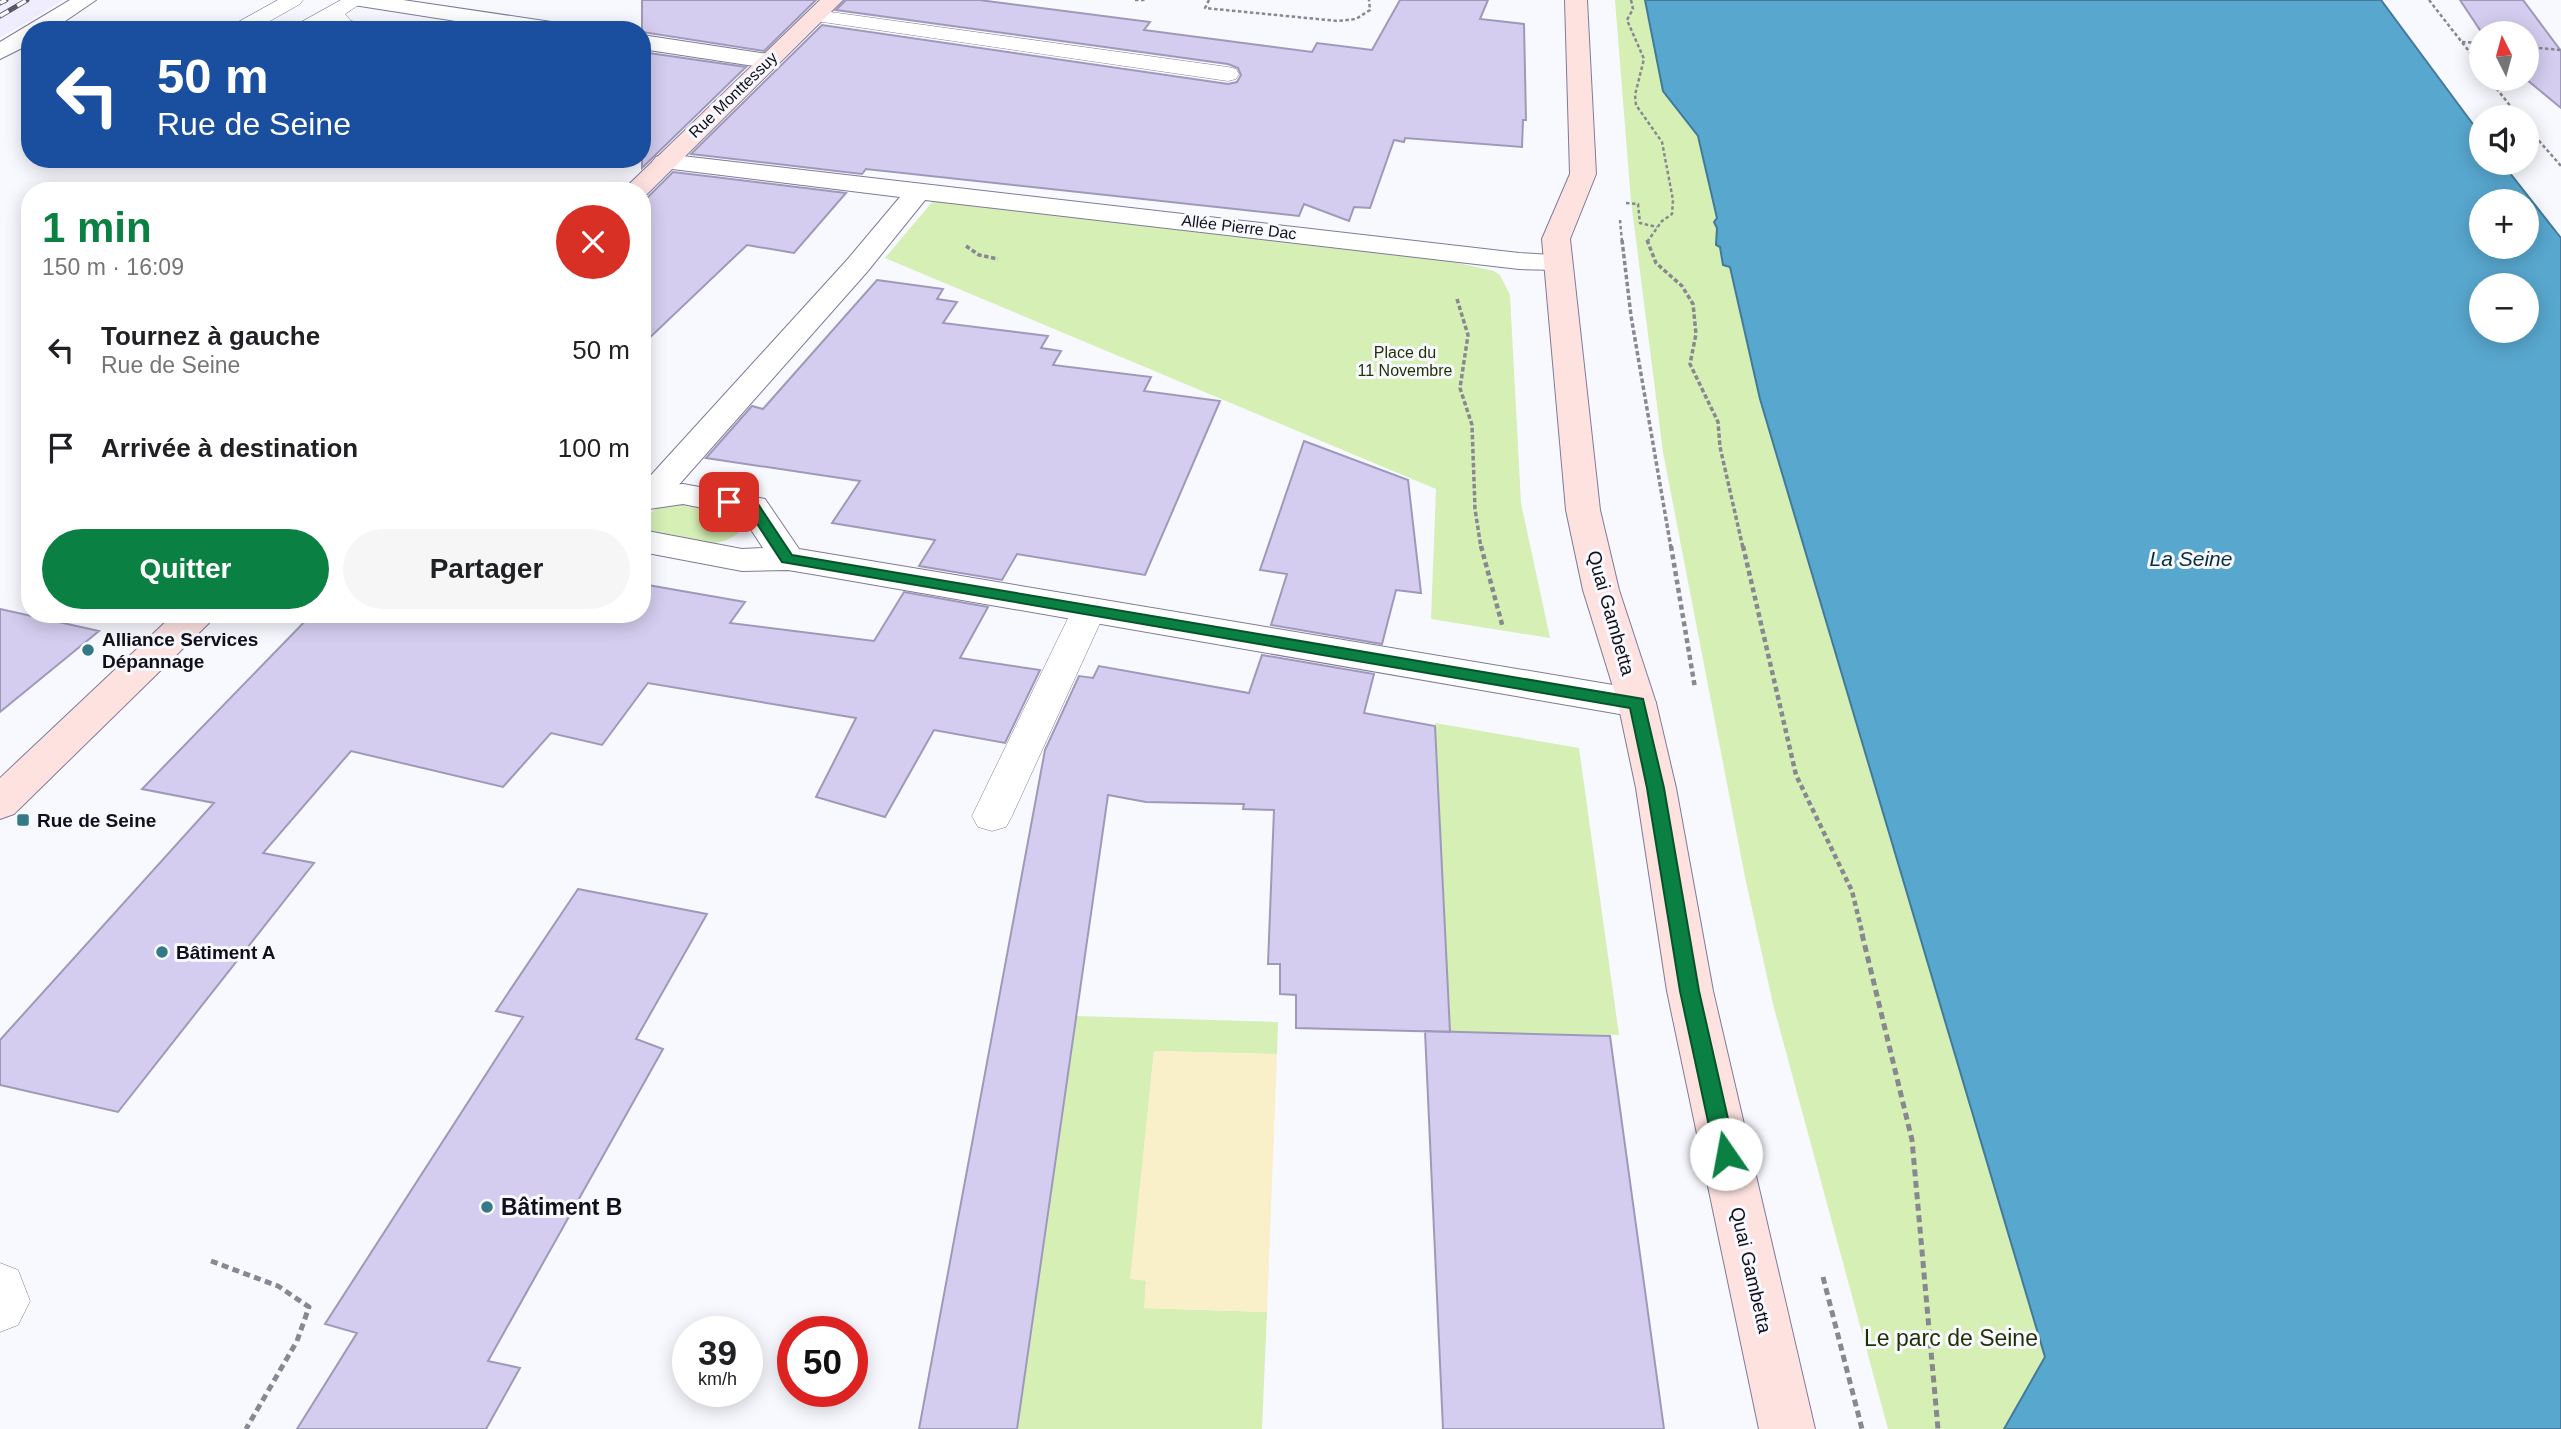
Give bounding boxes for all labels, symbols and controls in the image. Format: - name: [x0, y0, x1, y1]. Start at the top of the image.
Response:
- north arrow: [2469, 21, 2539, 91]
- map controls: [2469, 21, 2539, 343]
- icon: left: [42, 49, 133, 140]
- text: 50 m: [157, 49, 269, 103]
- street label: Rue Monttessuy: [686, 49, 780, 141]
- button: sound: [2469, 105, 2539, 175]
- text: Rue de Seine: [157, 106, 351, 142]
- button: +: [2469, 189, 2539, 259]
- text: 1 min: [42, 204, 152, 251]
- button: close: [556, 205, 630, 279]
- street label: Allée Pierre Dac: [1181, 212, 1297, 242]
- text: 150 m · 16:09: [42, 254, 184, 280]
- button: −: [2469, 273, 2539, 343]
- text: Tournez à gauche: [101, 321, 320, 351]
- icon: left: [42, 331, 80, 369]
- text: 50 m: [572, 335, 630, 365]
- park label: Place du 11 Novembre: [1358, 344, 1453, 379]
- text: Rue de Seine: [101, 352, 240, 378]
- icon: arrive: [42, 429, 80, 467]
- text: Arrivée à destination: [101, 433, 358, 463]
- text: 100 m: [558, 433, 630, 463]
- pin: [699, 472, 759, 532]
- icon: arrive: [710, 483, 748, 521]
- button: Quitter: [42, 529, 329, 609]
- button: Partager: [343, 529, 630, 609]
- water label: La Seine: [2150, 547, 2232, 570]
- street label: Quai Gambetta: [1583, 548, 1639, 678]
- place label: Alliance Services Dépannage: [102, 629, 258, 672]
- marker: Alliance Services Dépannage: [80, 642, 96, 658]
- place label: Rue de Seine: [37, 810, 156, 831]
- marker: Rue de Seine: [15, 812, 31, 828]
- place label: Bâtiment A: [176, 942, 276, 963]
- marker: Bâtiment A: [154, 944, 170, 960]
- position arrow: [1689, 1117, 1763, 1191]
- place label: Bâtiment B: [501, 1194, 622, 1220]
- marker: Bâtiment B: [479, 1199, 495, 1215]
- street label: Quai Gambetta: [1726, 1205, 1776, 1336]
- speed limit sign: 50: [777, 1316, 868, 1407]
- park label: Le parc de Seine: [1864, 1325, 2038, 1351]
- text: 39: [698, 1333, 737, 1372]
- text: km/h: [698, 1369, 737, 1389]

